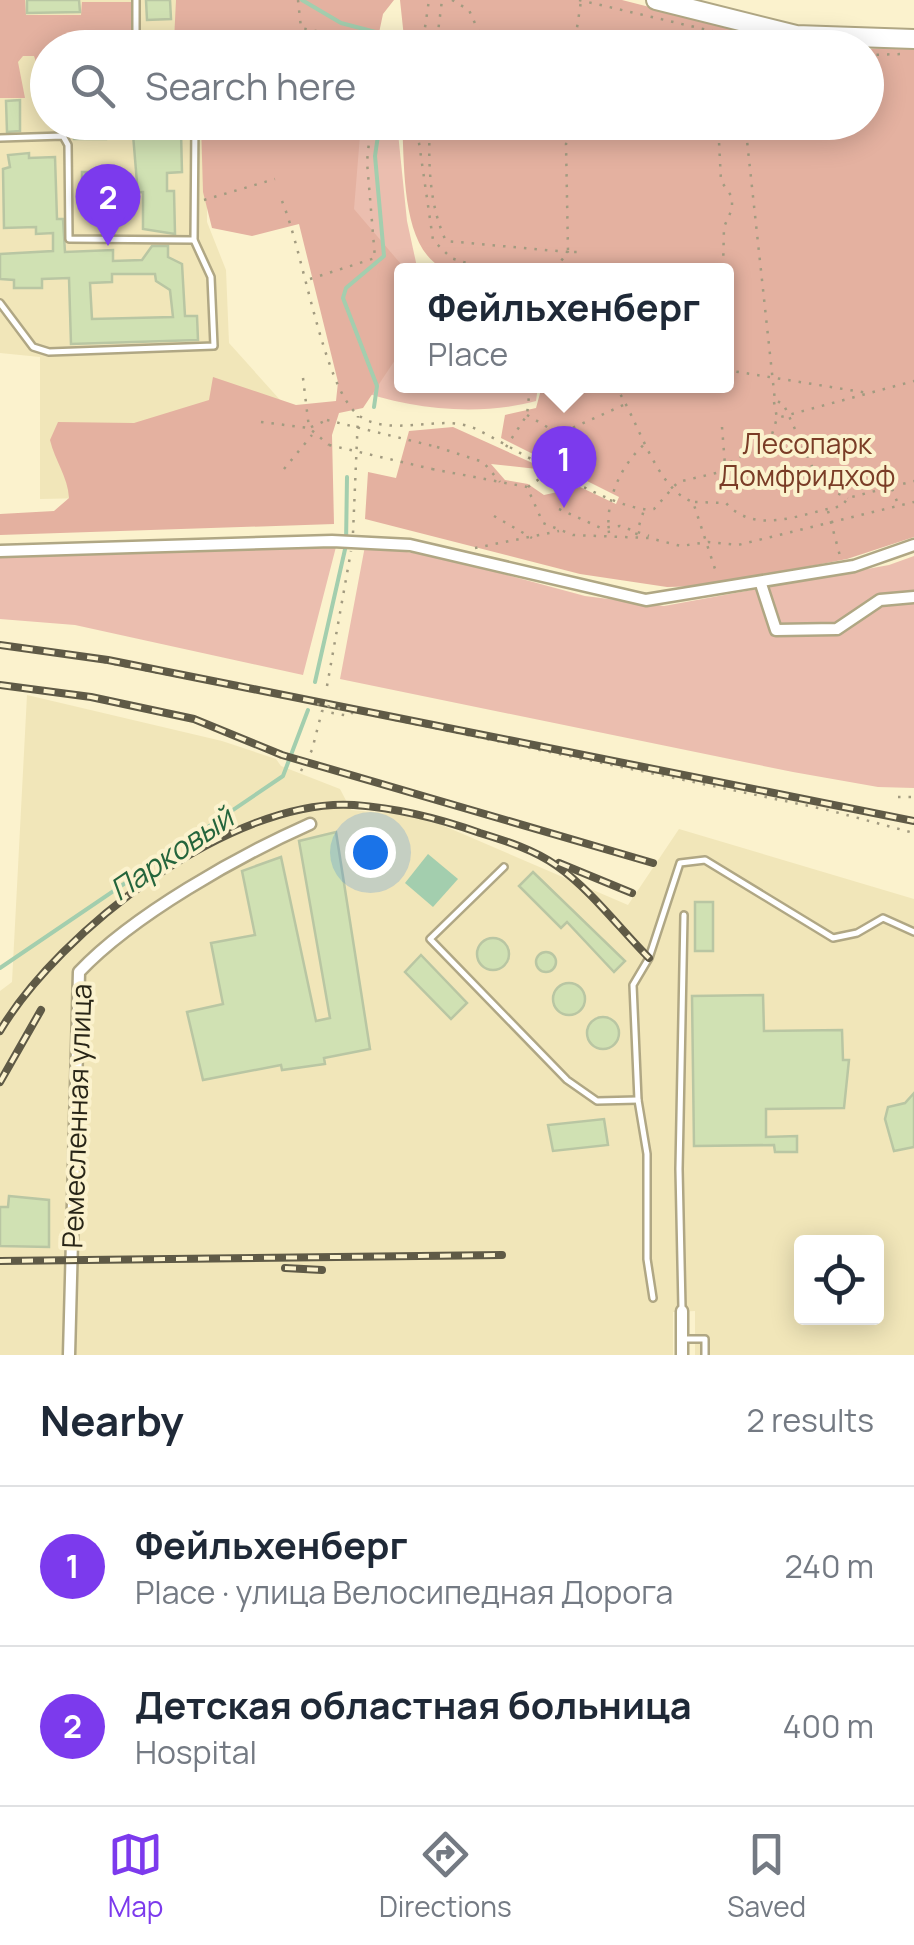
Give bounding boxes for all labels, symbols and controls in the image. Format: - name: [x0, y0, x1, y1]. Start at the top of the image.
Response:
- search box: [30, 30, 884, 140]
- icon: search: [65, 58, 120, 113]
- text: Search here: [145, 59, 356, 111]
- pin: 2: [76, 164, 140, 246]
- popup: [394, 263, 734, 393]
- text: Фейльхенберг: [428, 280, 700, 332]
- text: Place: [428, 332, 508, 376]
- park label: Лесопарк Домфридхоф: [719, 424, 895, 494]
- pin: 1: [532, 426, 596, 508]
- water label: Парковый: [101, 795, 243, 909]
- your location: [345, 827, 396, 878]
- street label: Ремесленная улица: [52, 983, 100, 1249]
- map controls: [794, 1235, 884, 1325]
- button: locate: [794, 1235, 884, 1325]
- text: Nearby: [40, 1391, 184, 1449]
- text: 2 results: [747, 1398, 874, 1442]
- text: Фейльхенберг: [135, 1518, 408, 1570]
- text: 1: [65, 1544, 80, 1588]
- text: 240 m: [784, 1544, 874, 1588]
- text: Place · улица Велосипедная Дорога: [135, 1570, 673, 1614]
- text: Детская областная больница: [135, 1678, 692, 1730]
- text: 2: [63, 1704, 82, 1748]
- text: 400 m: [783, 1704, 874, 1748]
- text: Hospital: [135, 1730, 257, 1774]
- tab: Map: [108, 1827, 163, 1925]
- tab: Directions: [379, 1827, 512, 1925]
- tab: Saved: [727, 1827, 806, 1925]

